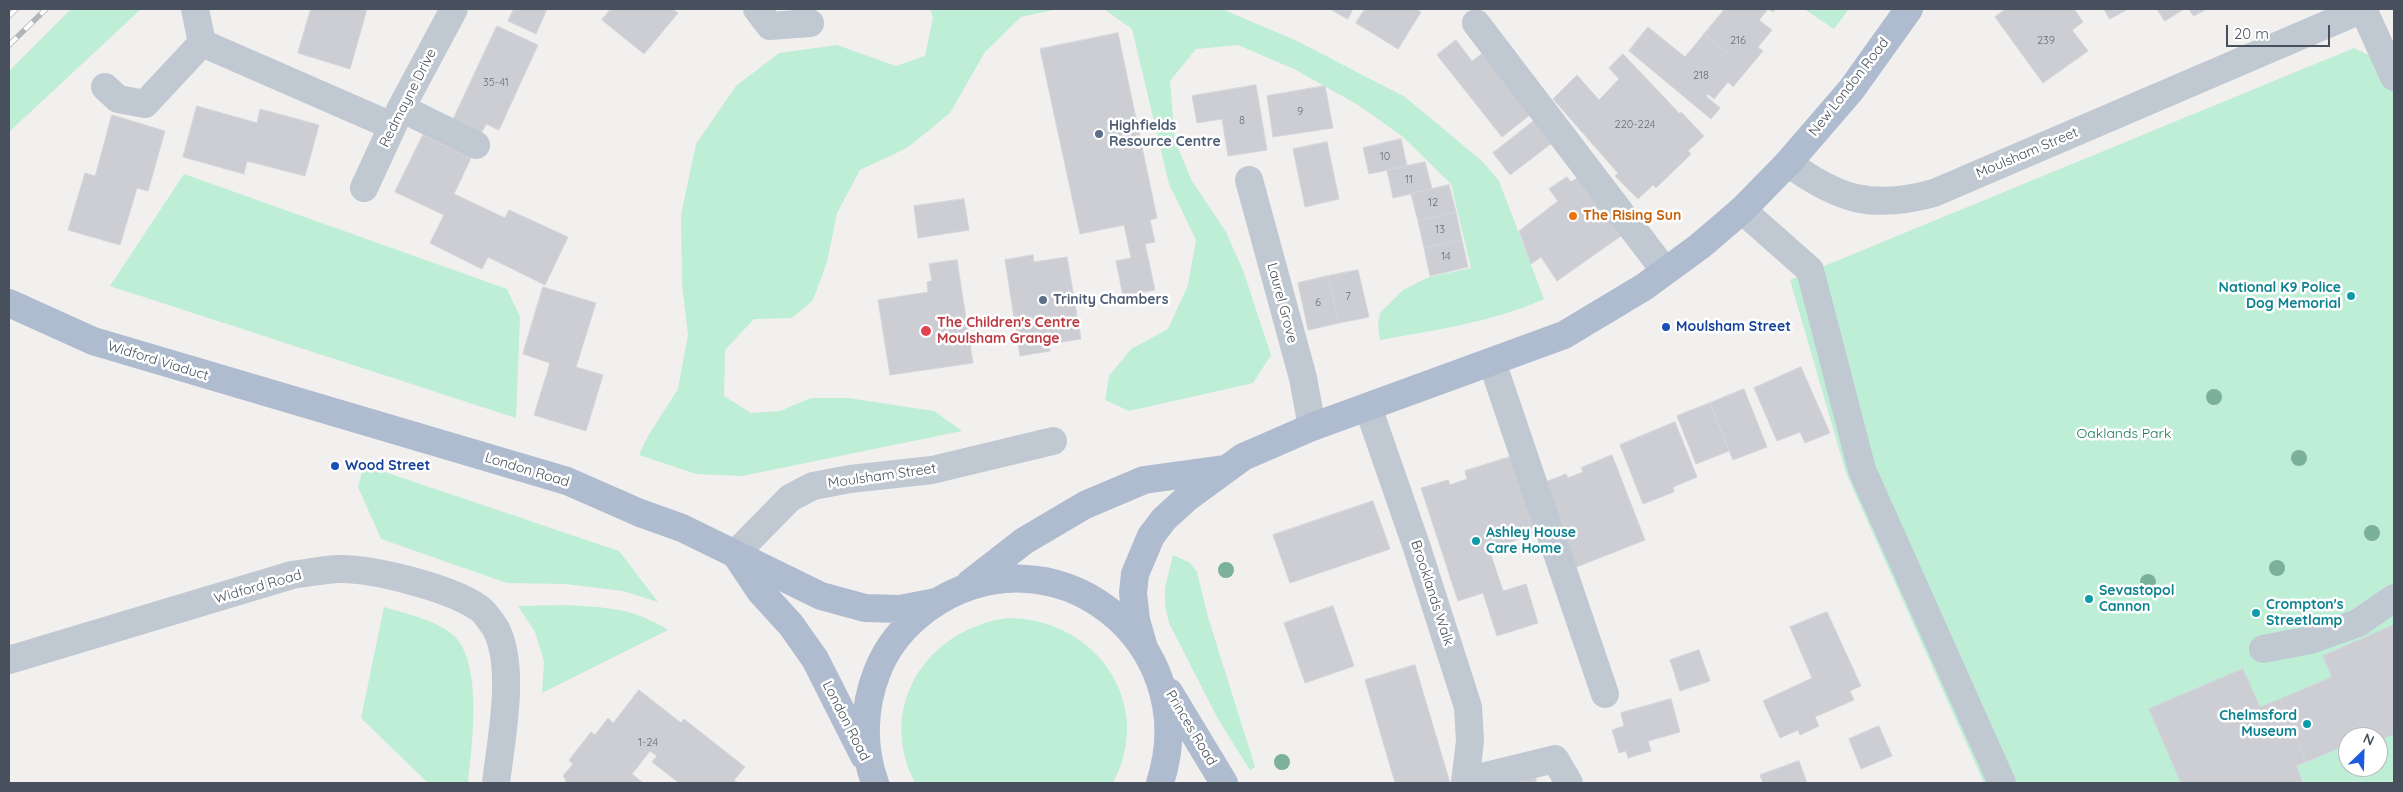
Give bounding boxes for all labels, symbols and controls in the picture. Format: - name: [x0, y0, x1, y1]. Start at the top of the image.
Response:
- scale bar: [2228, 15, 2332, 47]
- text: 20 m: [2234, 24, 2269, 43]
- house number: 216: [1730, 34, 1746, 48]
- house number: 239: [2037, 34, 2055, 48]
- street label: New London Road: [1805, 35, 1893, 139]
- street label: Redmayne Drive: [376, 46, 440, 150]
- house number: 218: [1693, 69, 1709, 83]
- house number: 35-41: [483, 76, 509, 90]
- house number: 9: [1297, 105, 1303, 119]
- house number: 8: [1239, 114, 1245, 128]
- place label: Highfields Resource Centre: [1109, 118, 1221, 150]
- house number: 220-224: [1615, 118, 1655, 132]
- street label: Moulsham Street: [1974, 124, 2080, 182]
- marker: Highfields Resource Centre: [1093, 128, 1105, 140]
- house number: 10: [1380, 150, 1390, 164]
- house number: 11: [1405, 173, 1413, 187]
- house number: 12: [1428, 196, 1438, 210]
- place label: The Rising Sun: [1583, 208, 1681, 224]
- marker: The Rising Sun: [1567, 210, 1579, 222]
- house number: 13: [1435, 223, 1445, 237]
- house number: 14: [1441, 250, 1451, 264]
- street label: Laurel Grove: [1263, 261, 1301, 345]
- place label: National K9 Police Dog Memorial: [2219, 280, 2341, 312]
- house number: 7: [1345, 290, 1351, 304]
- marker: National K9 Police Dog Memorial: [2345, 290, 2357, 302]
- place label: Trinity Chambers: [1053, 292, 1168, 308]
- marker: Trinity Chambers: [1037, 294, 1049, 306]
- house number: 6: [1315, 296, 1321, 310]
- place label: The Children's Centre Moulsham Grange: [937, 315, 1080, 348]
- place label: Moulsham Street: [1676, 319, 1791, 335]
- marker: Moulsham Street: [1660, 321, 1672, 333]
- marker: The Children's Centre Moulsham Grange: [919, 324, 933, 338]
- street label: Widford Viaduct: [105, 338, 211, 384]
- park label: Oaklands Park: [2077, 426, 2171, 442]
- street label: London Road: [483, 449, 571, 491]
- place label: Wood Street: [345, 458, 430, 474]
- marker: Wood Street: [329, 460, 341, 472]
- street label: Moulsham Street: [827, 460, 937, 492]
- place label: Ashley House Care Home: [1486, 525, 1576, 558]
- marker: Ashley House Care Home: [1470, 535, 1482, 547]
- street label: Brooklands Walk: [1407, 538, 1457, 648]
- street label: Widford Road: [212, 567, 304, 607]
- place label: Sevastopol Cannon: [2099, 583, 2175, 616]
- marker: Sevastopol Cannon: [2083, 593, 2095, 605]
- place label: Crompton's Streetlamp: [2266, 597, 2343, 630]
- marker: Crompton's Streetlamp: [2250, 607, 2262, 619]
- street label: London Road: [819, 678, 873, 764]
- street label: Princes Road: [1162, 687, 1220, 769]
- place label: Chelmsford Museum: [2219, 708, 2297, 740]
- marker: Chelmsford Museum: [2301, 718, 2313, 730]
- north arrow: [2338, 727, 2388, 777]
- text: N: [2360, 729, 2377, 750]
- house number: 1-24: [638, 736, 658, 750]

